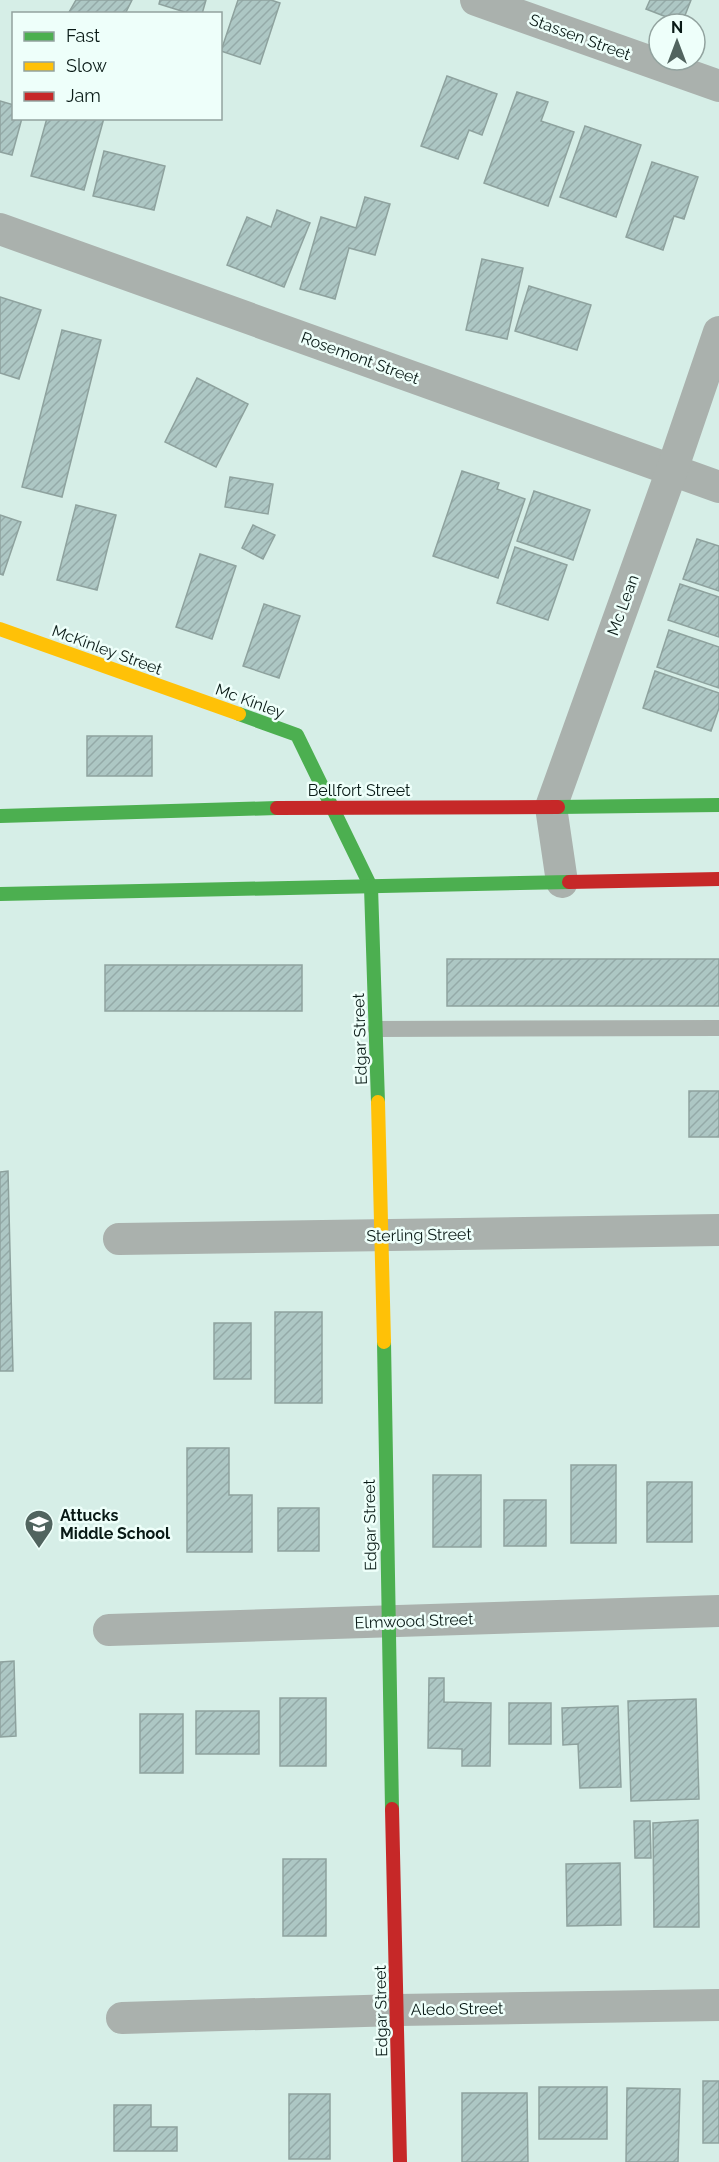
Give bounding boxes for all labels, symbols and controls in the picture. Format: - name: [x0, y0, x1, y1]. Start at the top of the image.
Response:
- street label: Stassen Street: [527, 10, 634, 64]
- legend: [12, 12, 222, 120]
- north arrow: [647, 12, 707, 72]
- text: N: [671, 18, 683, 37]
- text: Fast: [66, 25, 100, 46]
- text: Slow: [66, 55, 107, 76]
- text: Jam: [66, 85, 101, 106]
- street label: Rosemont Street: [298, 328, 422, 388]
- street label: Mc Lean: [603, 572, 643, 638]
- street label: McKinley Street: [49, 621, 165, 679]
- street label: Mc Kinley: [213, 680, 287, 722]
- street label: Bellfort Street: [308, 781, 411, 800]
- street label: Edgar Street: [349, 992, 371, 1085]
- street label: Sterling Street: [366, 1225, 472, 1245]
- street label: Edgar Street: [360, 1478, 380, 1571]
- place label: Attucks Middle School: [60, 1506, 171, 1543]
- school or university icon: Attucks Middle School: [23, 1508, 55, 1550]
- street label: Elmwood Street: [354, 1609, 474, 1633]
- street label: Edgar Street: [371, 1964, 391, 2057]
- street label: Aledo Street: [411, 1999, 504, 2019]

